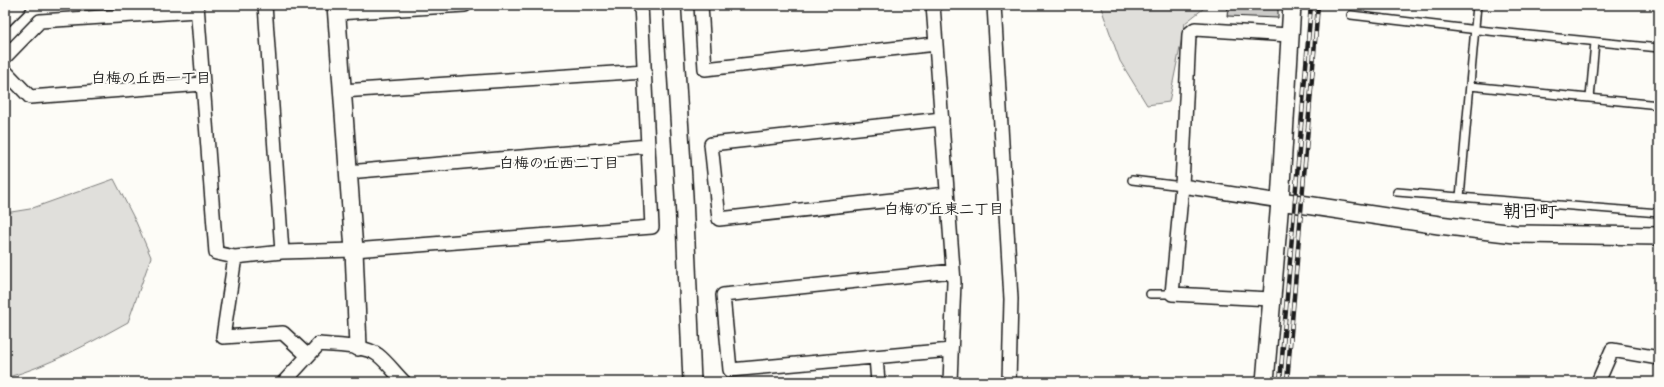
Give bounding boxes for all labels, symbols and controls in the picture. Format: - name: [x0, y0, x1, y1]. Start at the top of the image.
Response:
- district label: 白梅の丘西一丁目: [91, 69, 211, 87]
- district label: 白梅の丘西二丁目: [499, 154, 619, 172]
- district label: 白梅の丘東二丁目: [884, 200, 1004, 218]
- district label: 朝日町: [1503, 201, 1557, 222]

